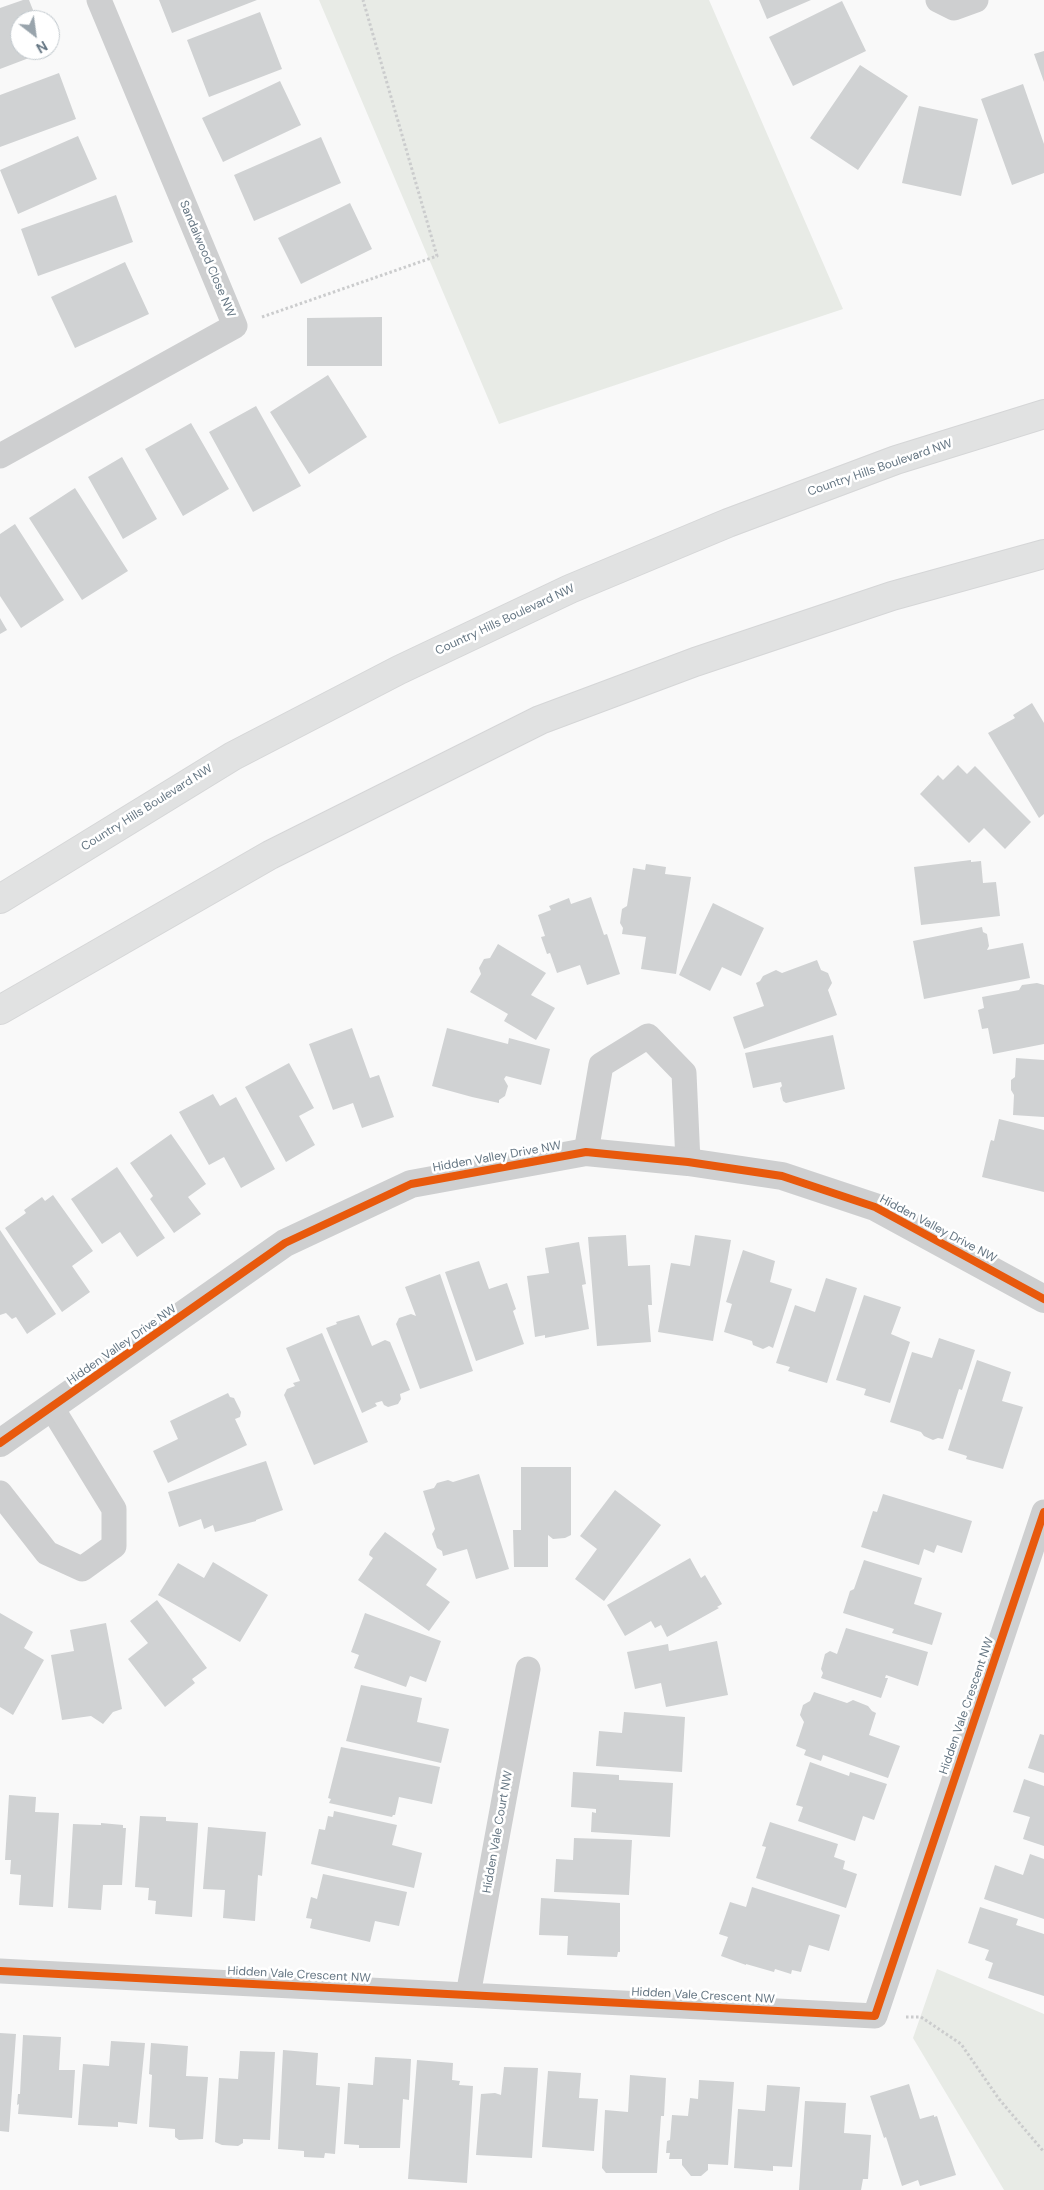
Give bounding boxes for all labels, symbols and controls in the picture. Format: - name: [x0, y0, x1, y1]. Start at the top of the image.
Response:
- north arrow: [10, 10, 60, 60]
- text: N: [33, 37, 51, 57]
- street label: Sandalwood Close NW: [176, 199, 238, 319]
- street label: Country Hills Boulevard NW: [806, 436, 954, 500]
- street label: Country Hills Boulevard NW: [433, 581, 577, 659]
- street label: Country Hills Boulevard NW: [79, 762, 215, 854]
- street label: Hidden Valley Drive NW: [432, 1139, 562, 1175]
- street label: Hidden Valley Drive NW: [877, 1192, 999, 1266]
- street label: Hidden Valley Drive NW: [65, 1302, 179, 1388]
- street label: Hidden Vale Crescent NW: [937, 1636, 997, 1776]
- street label: Hidden Vale Court NW: [480, 1769, 516, 1895]
- street label: Hidden Vale Crescent NW: [227, 1964, 371, 1986]
- street label: Hidden Vale Crescent NW: [631, 1985, 775, 2007]

